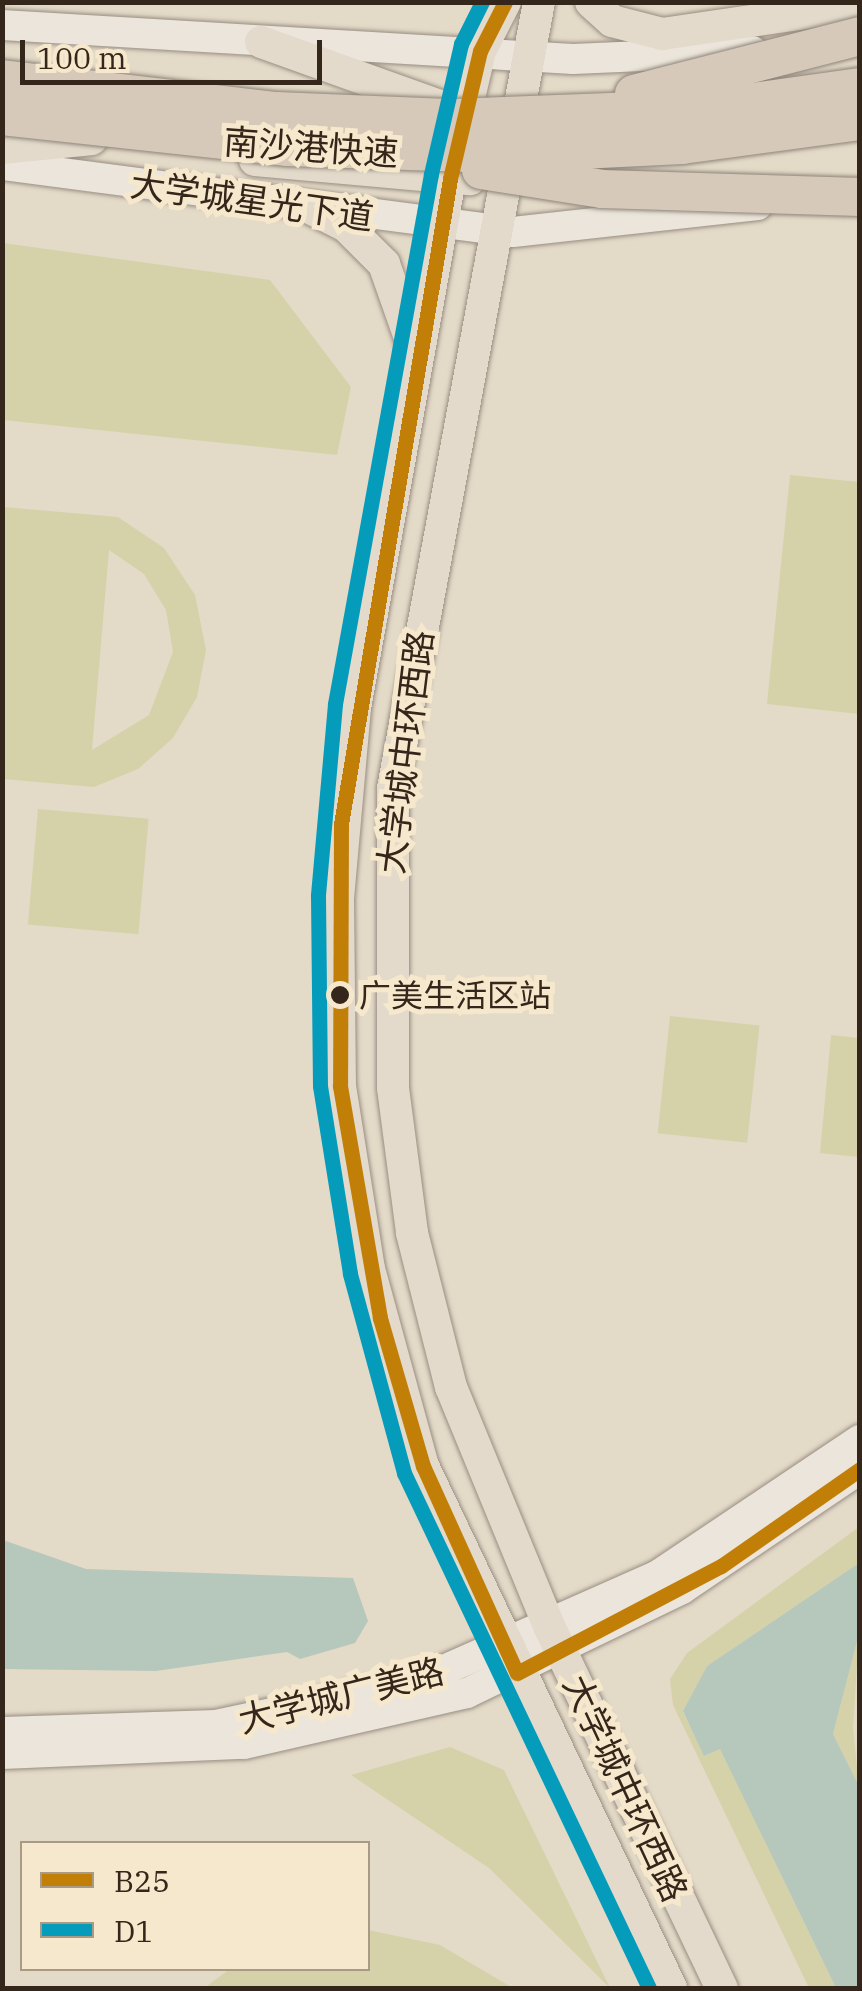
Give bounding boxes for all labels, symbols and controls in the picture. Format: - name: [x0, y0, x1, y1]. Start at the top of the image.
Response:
- scale bar: [25, 20, 328, 82]
- text: 100 m: [37, 38, 127, 77]
- street label: 南沙港快速: [222, 120, 400, 174]
- street label: 大学城星光下道: [128, 162, 376, 238]
- street label: 大学城中环西路: [369, 628, 441, 876]
- place label: 广美生活区站: [359, 976, 551, 1014]
- marker: 广美生活区站: [330, 985, 350, 1005]
- street label: 大学城广美路: [234, 1649, 448, 1741]
- street label: 大学城中环西路: [555, 1668, 697, 1908]
- legend: [20, 1841, 370, 1971]
- text: B25: [114, 1861, 170, 1900]
- text: D1: [114, 1911, 153, 1950]

